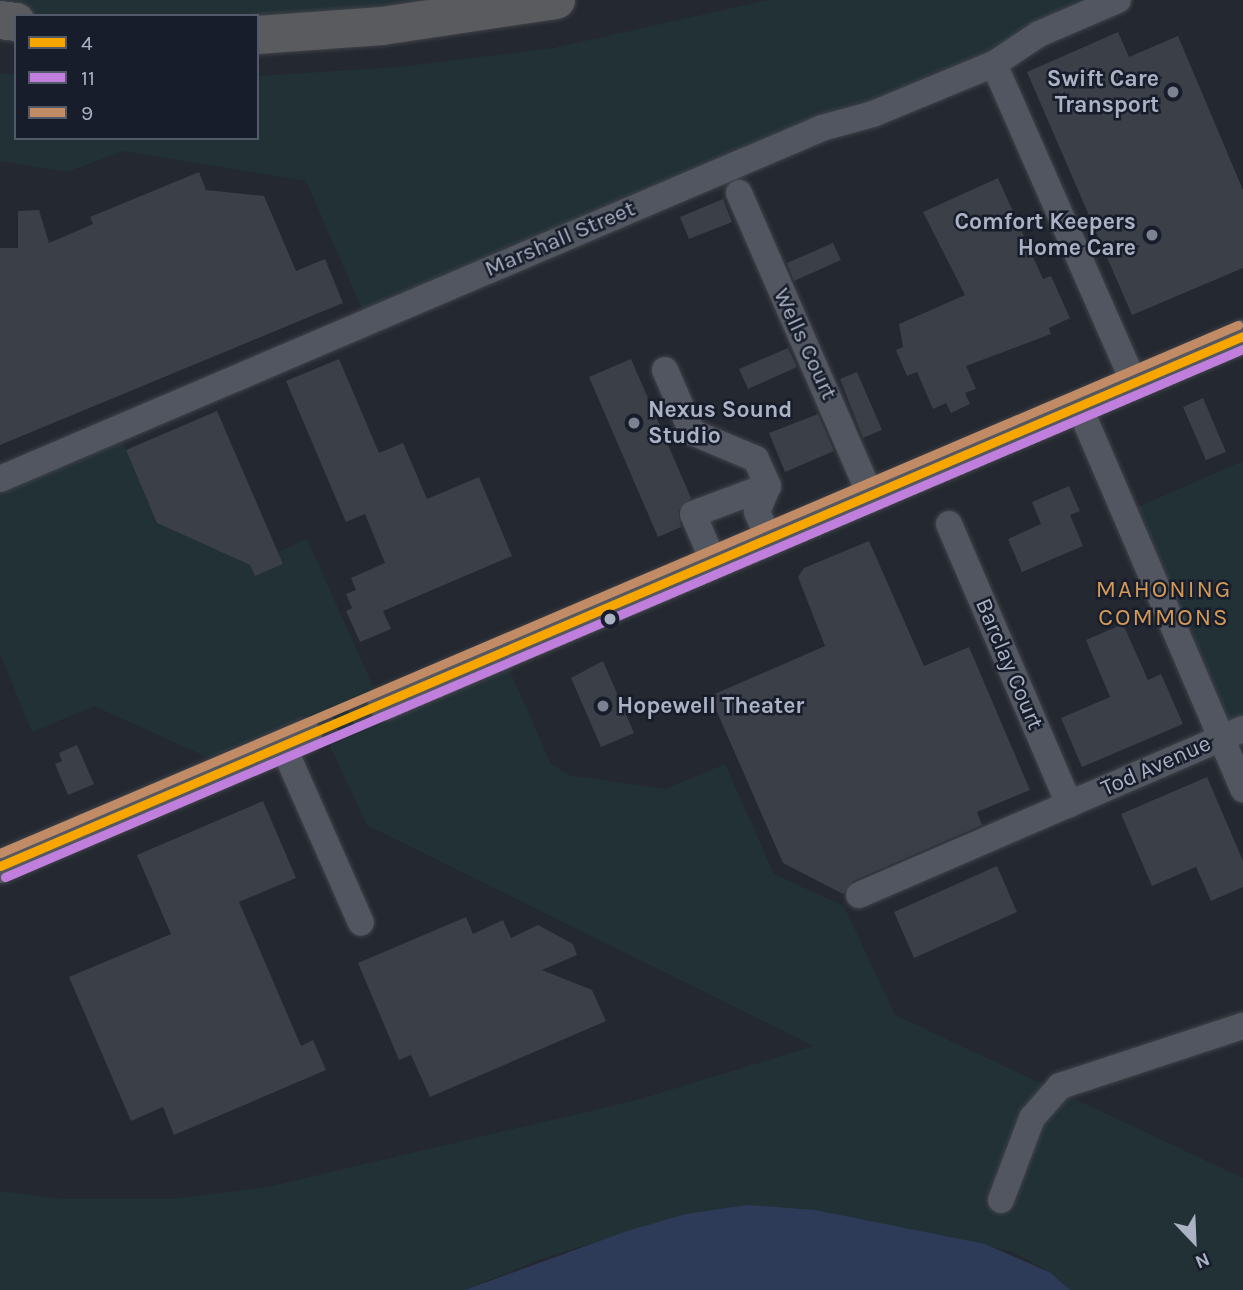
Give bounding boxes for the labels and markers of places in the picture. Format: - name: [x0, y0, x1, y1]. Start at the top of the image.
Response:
- place label: Swift Care Transport: [1047, 65, 1159, 119]
- marker: Swift Care Transport: [1165, 84, 1181, 100]
- place label: Comfort Keepers Home Care: [954, 208, 1136, 262]
- marker: Comfort Keepers Home Care: [1142, 225, 1162, 245]
- place label: Nexus Sound Studio: [648, 396, 792, 450]
- marker: Nexus Sound Studio: [626, 415, 642, 431]
- unlabelled marker: [603, 612, 617, 626]
- place label: Hopewell Theater: [617, 692, 804, 720]
- marker: Hopewell Theater: [595, 698, 611, 714]

